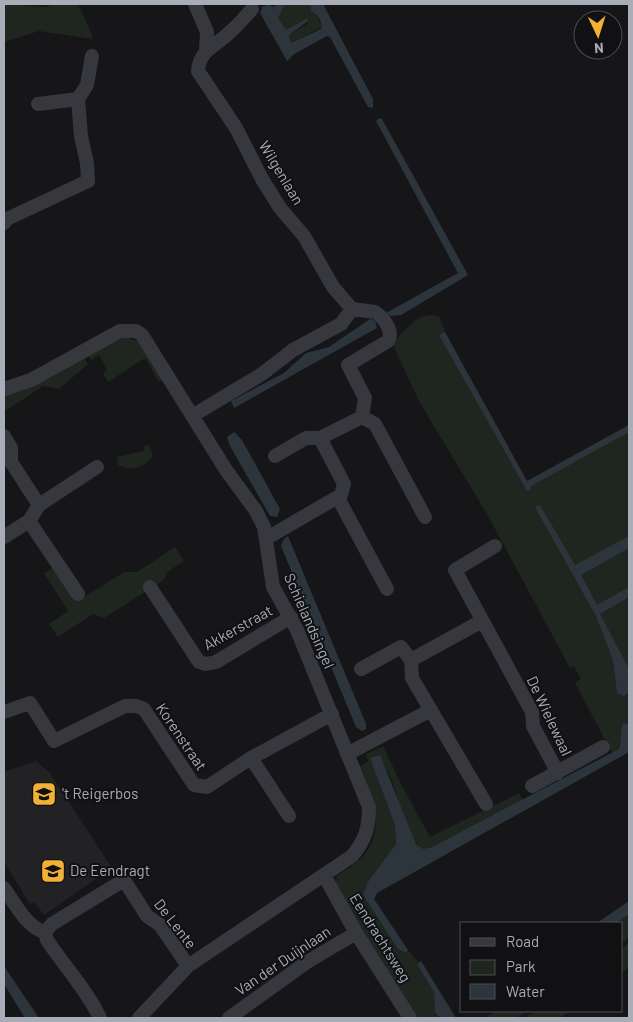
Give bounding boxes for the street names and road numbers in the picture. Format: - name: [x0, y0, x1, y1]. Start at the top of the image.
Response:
- street label: Wilgenlaan: [256, 137, 308, 208]
- street label: Schielandsingel: [281, 570, 339, 671]
- street label: Akkerstraat: [200, 601, 275, 653]
- street label: De Wielewaal: [524, 673, 576, 758]
- street label: Korenstraat: [153, 699, 211, 774]
- street label: Eendrachtsweg: [346, 890, 415, 985]
- street label: De Lente: [151, 895, 201, 952]
- street label: Van der Duijnlaan: [231, 922, 334, 999]

